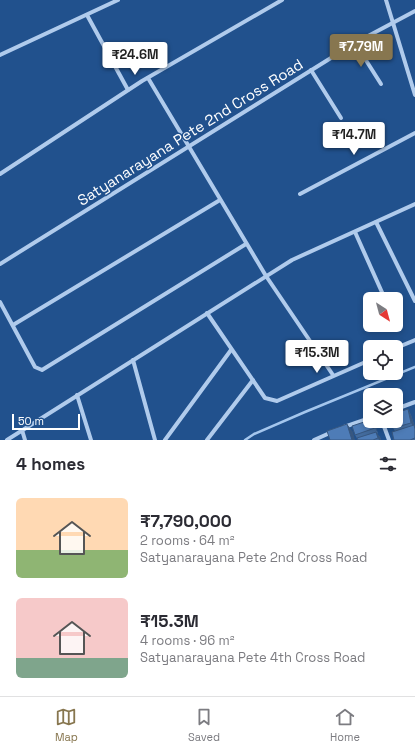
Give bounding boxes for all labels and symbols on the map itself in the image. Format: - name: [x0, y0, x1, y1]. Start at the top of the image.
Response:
- pin: ₹7.79M: [328, 34, 394, 68]
- pin: ₹24.6M: [102, 42, 168, 76]
- street label: Satyanarayana Pete 2nd Cross Road: [74, 54, 306, 210]
- pin: ₹14.7M: [321, 122, 387, 156]
- north arrow: [363, 292, 403, 332]
- pin: ₹15.3M: [284, 340, 350, 374]
- scale bar: [12, 412, 80, 431]

